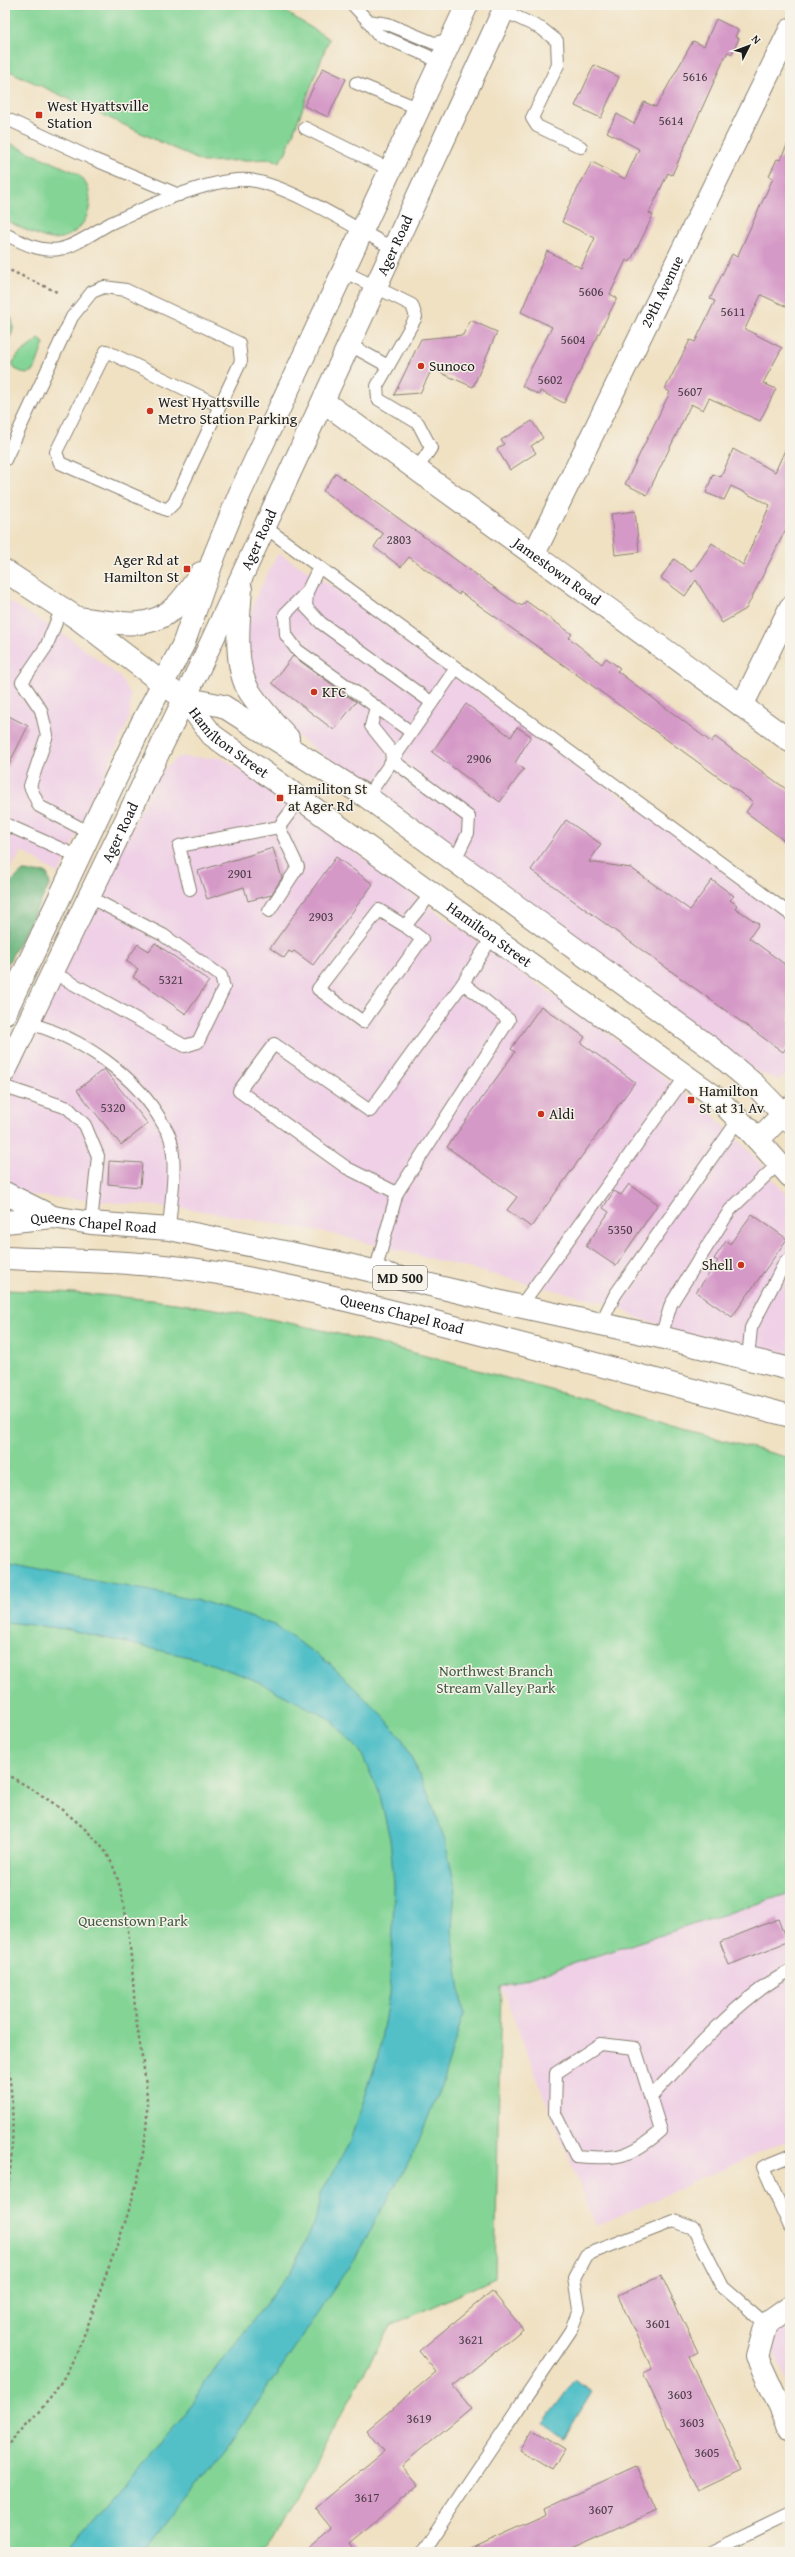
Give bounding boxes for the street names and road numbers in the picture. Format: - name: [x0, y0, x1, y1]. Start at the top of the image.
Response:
- street label: Ager Road: [371, 212, 417, 279]
- street label: 29th Avenue: [635, 252, 688, 331]
- street label: Ager Road: [235, 506, 281, 573]
- street label: Jamestown Road: [507, 531, 605, 610]
- street label: Hamilton Street: [184, 702, 274, 783]
- street label: Ager Road: [96, 798, 143, 866]
- street label: Hamilton Street: [443, 896, 537, 972]
- street label: Queens Chapel Road: [29, 1206, 157, 1238]
- road number: MD 500: [373, 1266, 427, 1290]
- street label: Queens Chapel Road: [338, 1288, 466, 1339]

